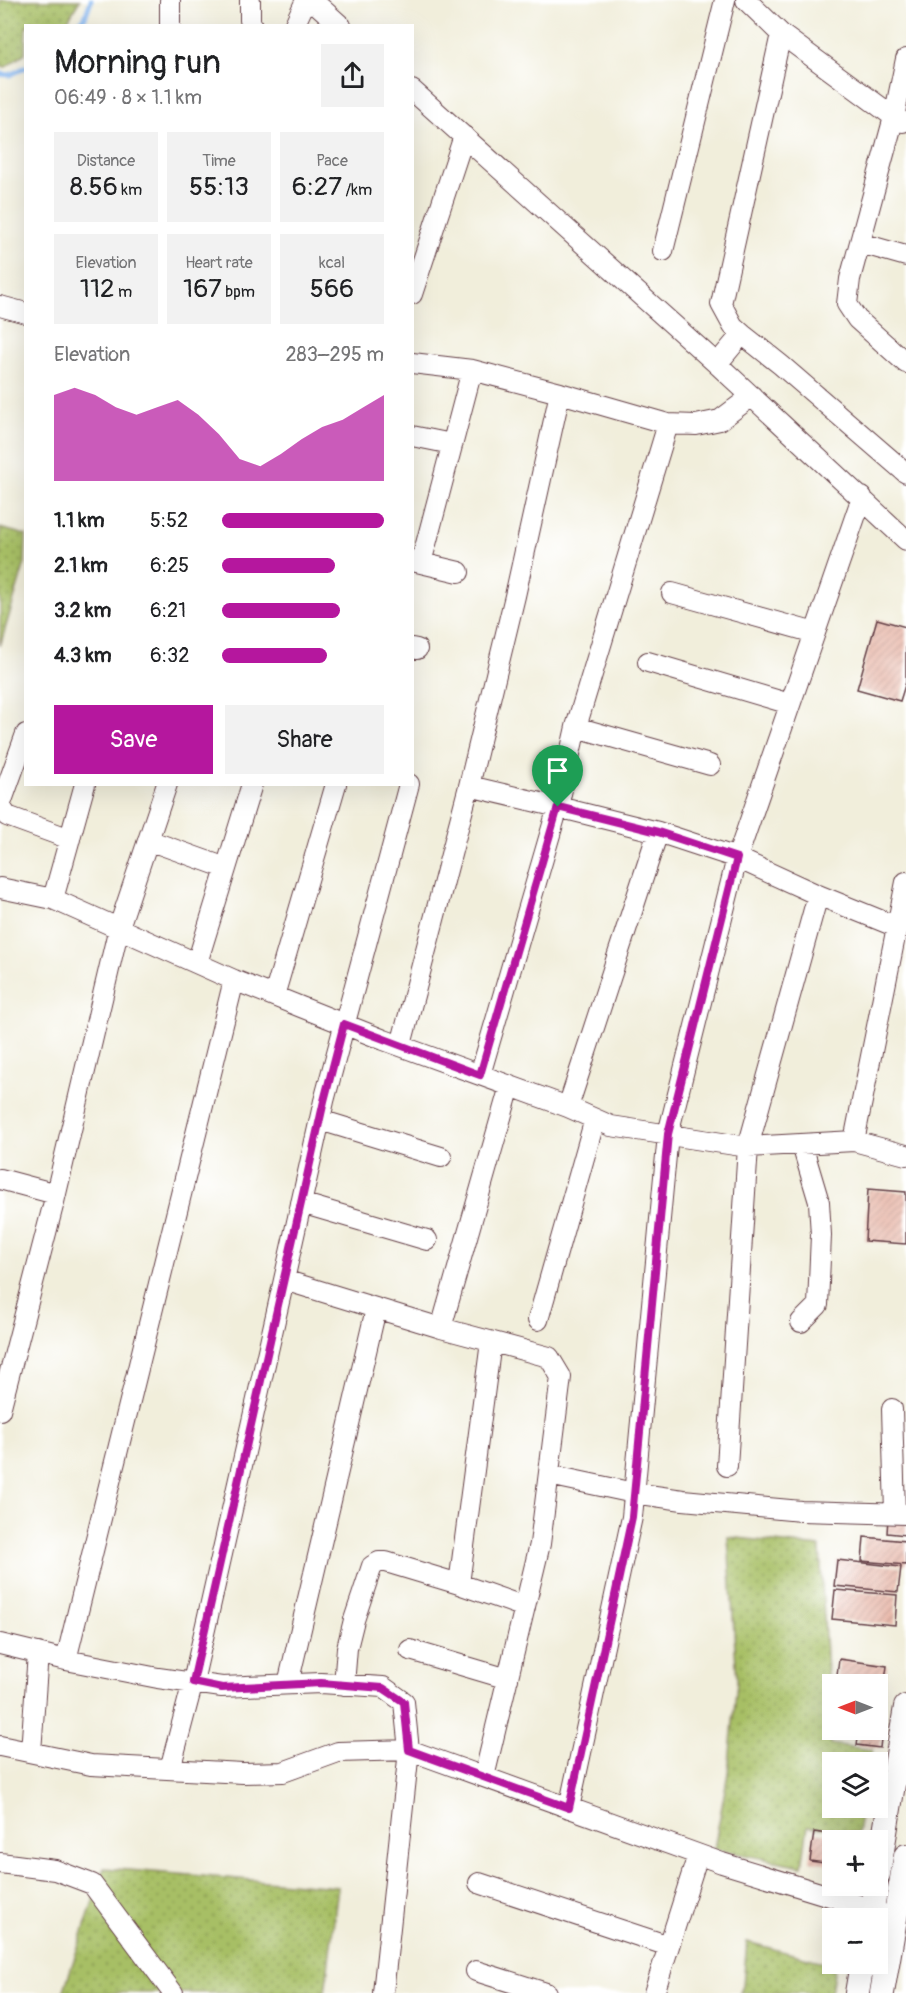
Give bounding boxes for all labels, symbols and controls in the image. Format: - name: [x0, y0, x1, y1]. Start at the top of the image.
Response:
- text: Morning run: [54, 42, 221, 83]
- button: share: [321, 44, 384, 107]
- text: 06:49 · 8 × 1.1 km: [54, 85, 202, 110]
- text: Distance: [77, 151, 135, 171]
- text: Time: [202, 151, 236, 171]
- text: Pace: [316, 151, 348, 171]
- text: 8.56: [70, 171, 118, 203]
- text: 55:13: [189, 171, 249, 203]
- text: 6:27: [292, 171, 342, 203]
- text: km: [118, 180, 142, 200]
- text: /km: [342, 180, 372, 200]
- text: Elevation: [76, 253, 136, 273]
- text: Heart rate: [185, 253, 253, 273]
- text: kcal: [319, 253, 345, 273]
- text: 112: [80, 273, 115, 305]
- text: 167: [183, 273, 222, 305]
- text: 566: [310, 273, 354, 305]
- text: m: [115, 282, 132, 302]
- text: bpm: [222, 282, 255, 302]
- text: Elevation: [54, 342, 130, 367]
- text: 283–295 m: [285, 342, 384, 367]
- text: 1.1 km: [54, 508, 104, 533]
- text: 5:52: [150, 508, 188, 533]
- text: 2.1 km: [54, 553, 108, 578]
- text: 6:25: [150, 553, 189, 578]
- text: 3.2 km: [54, 598, 111, 623]
- text: 6:21: [150, 598, 186, 623]
- text: 4.3 km: [54, 643, 112, 668]
- text: 6:32: [150, 643, 189, 668]
- button: Save: [54, 705, 213, 774]
- button: Share: [225, 705, 384, 774]
- pin: [532, 745, 583, 807]
- icon: arrive: [541, 754, 574, 787]
- north arrow: [822, 1674, 888, 1740]
- map controls: [822, 1674, 888, 1974]
- button: layers: [822, 1752, 888, 1818]
- button: +: [822, 1830, 888, 1896]
- button: −: [822, 1908, 888, 1974]

